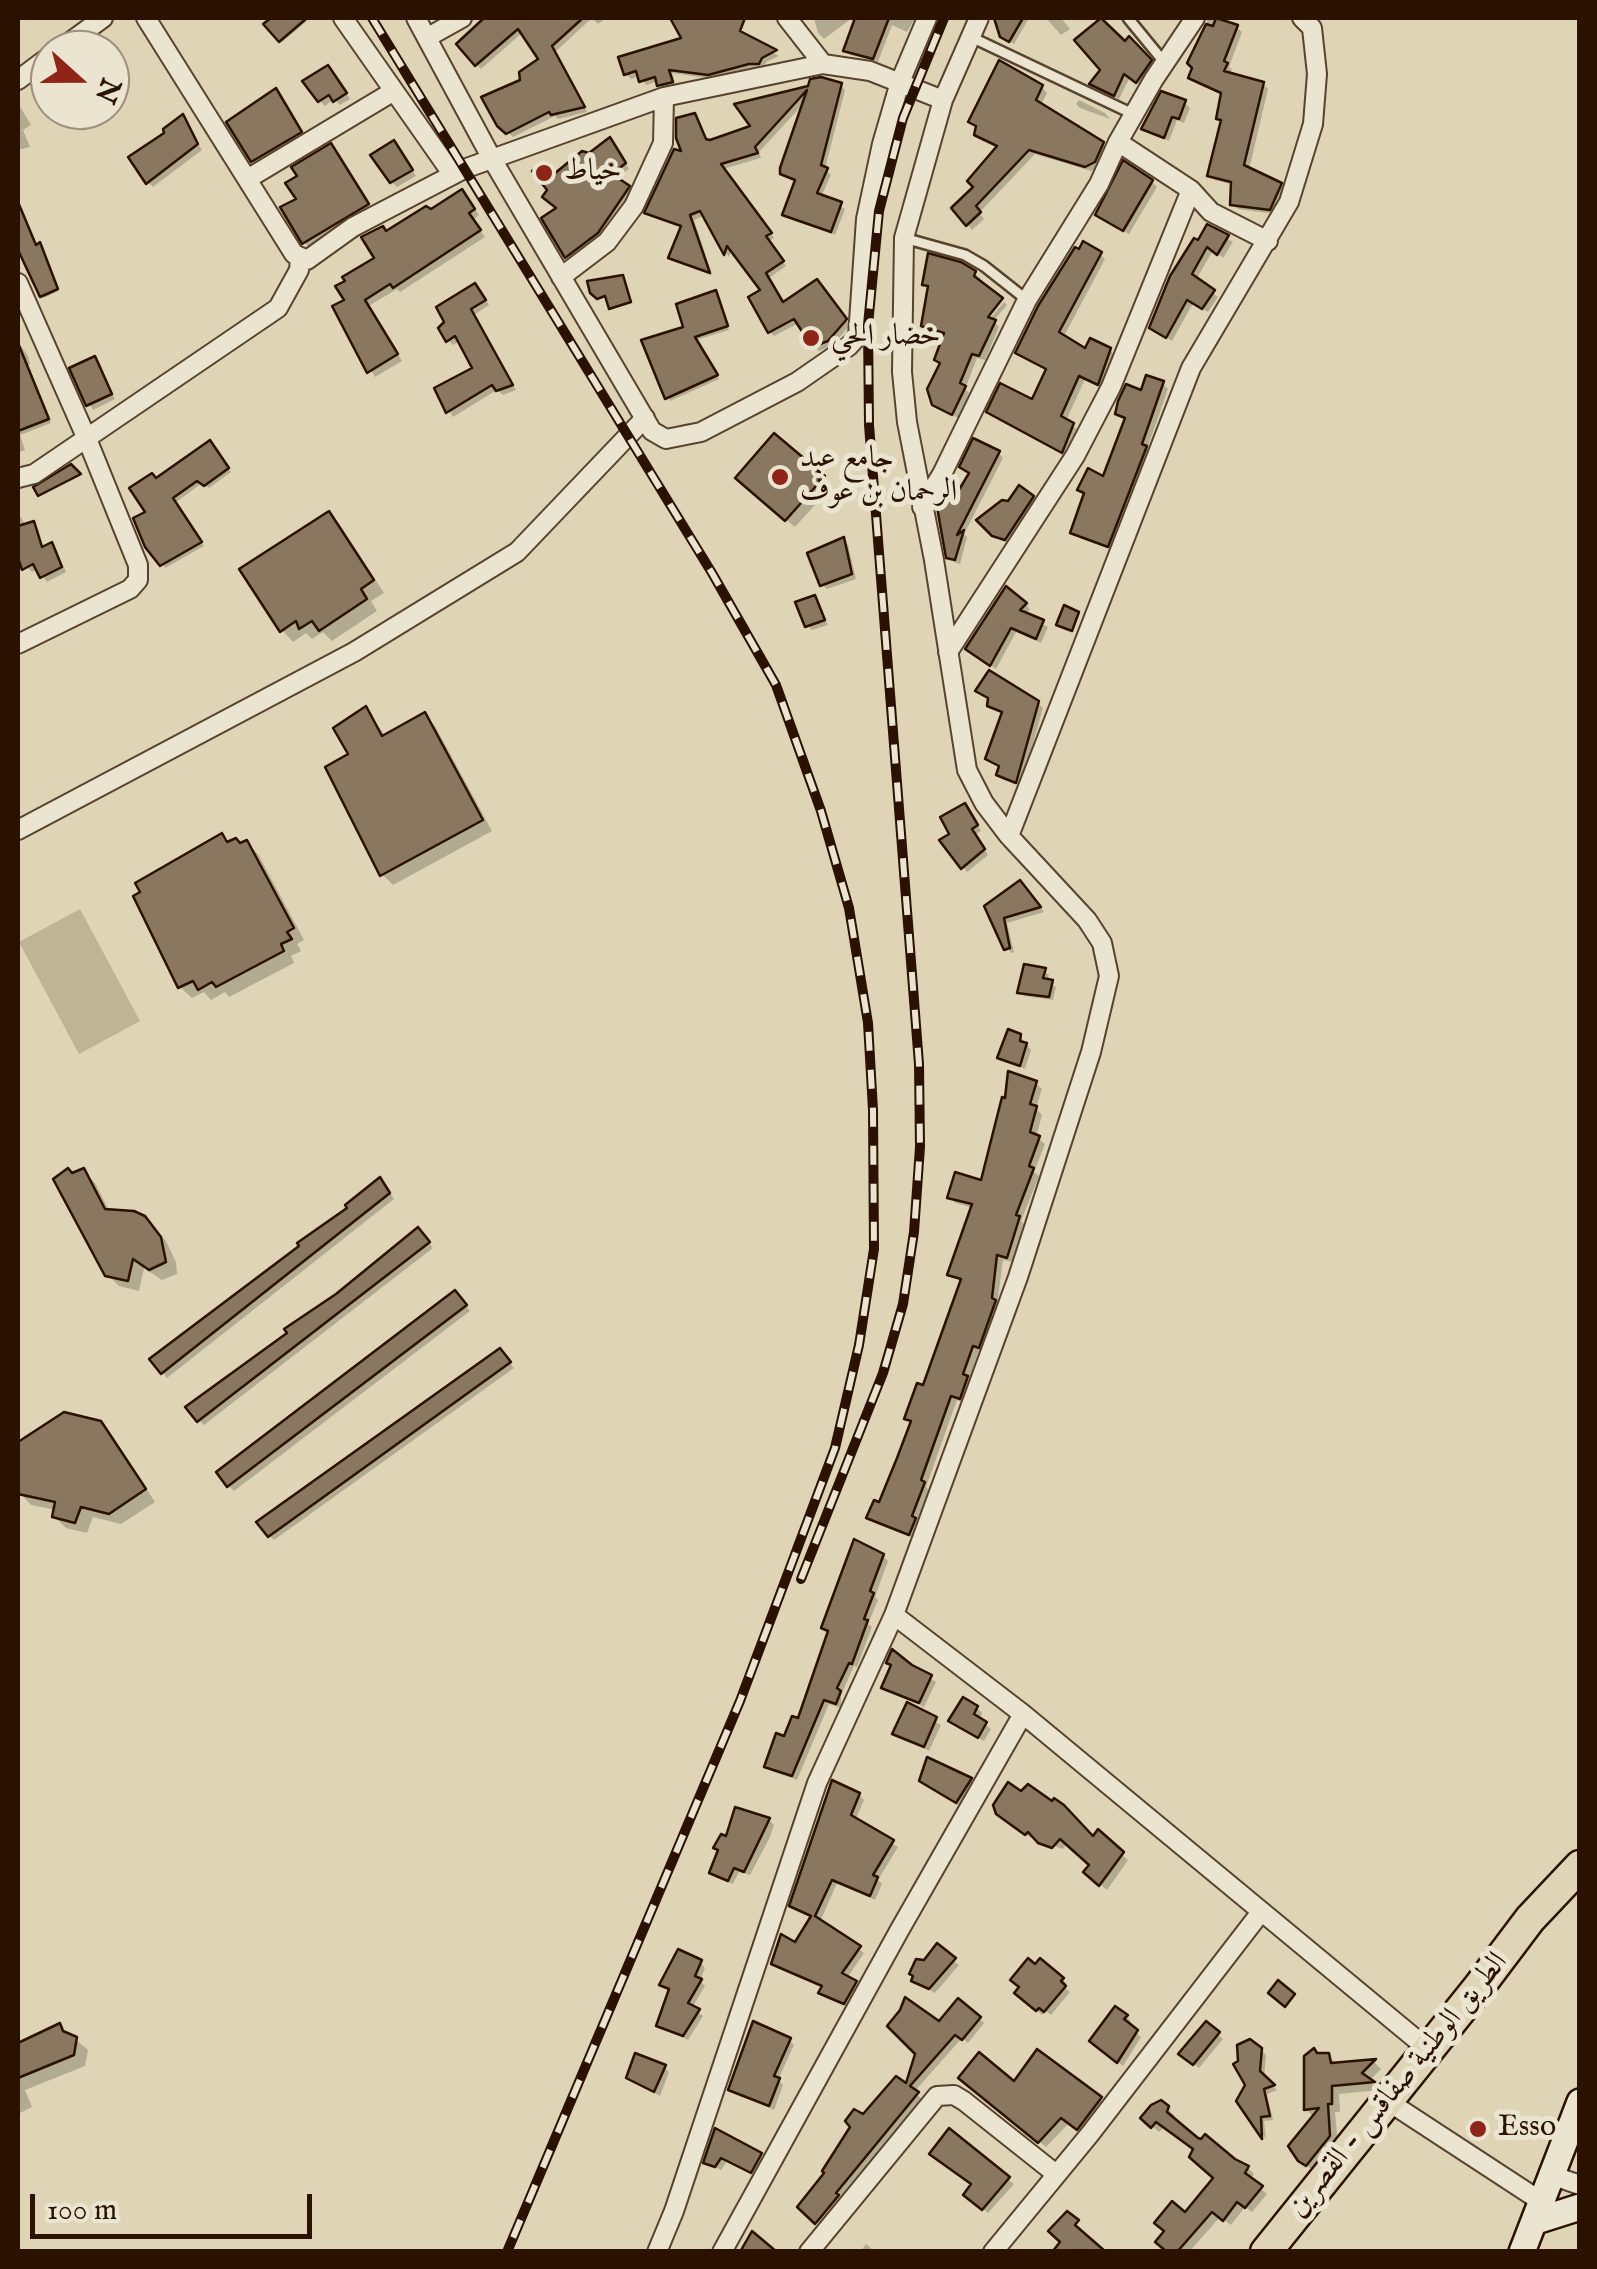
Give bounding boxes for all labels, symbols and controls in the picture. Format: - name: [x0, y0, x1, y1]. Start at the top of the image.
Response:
- north arrow: [30, 30, 130, 130]
- text: N: [86, 73, 127, 108]
- place label: خياط: [564, 155, 622, 191]
- marker: خياط: [533, 162, 555, 184]
- place label: خضار الحي: [831, 320, 941, 356]
- marker: خضار الحي: [800, 327, 822, 349]
- place label: جامع عبد الرحمان بن عوف: [800, 442, 957, 512]
- marker: جامع عبد الرحمان بن عوف: [769, 466, 791, 488]
- street label: الطريق الوطنية صفاقس - القصرين: [1281, 1946, 1517, 2226]
- place label: Esso: [1498, 2111, 1556, 2147]
- marker: Esso: [1467, 2118, 1489, 2140]
- scale bar: [35, 2174, 318, 2236]
- text: 100 m: [47, 2192, 117, 2230]

